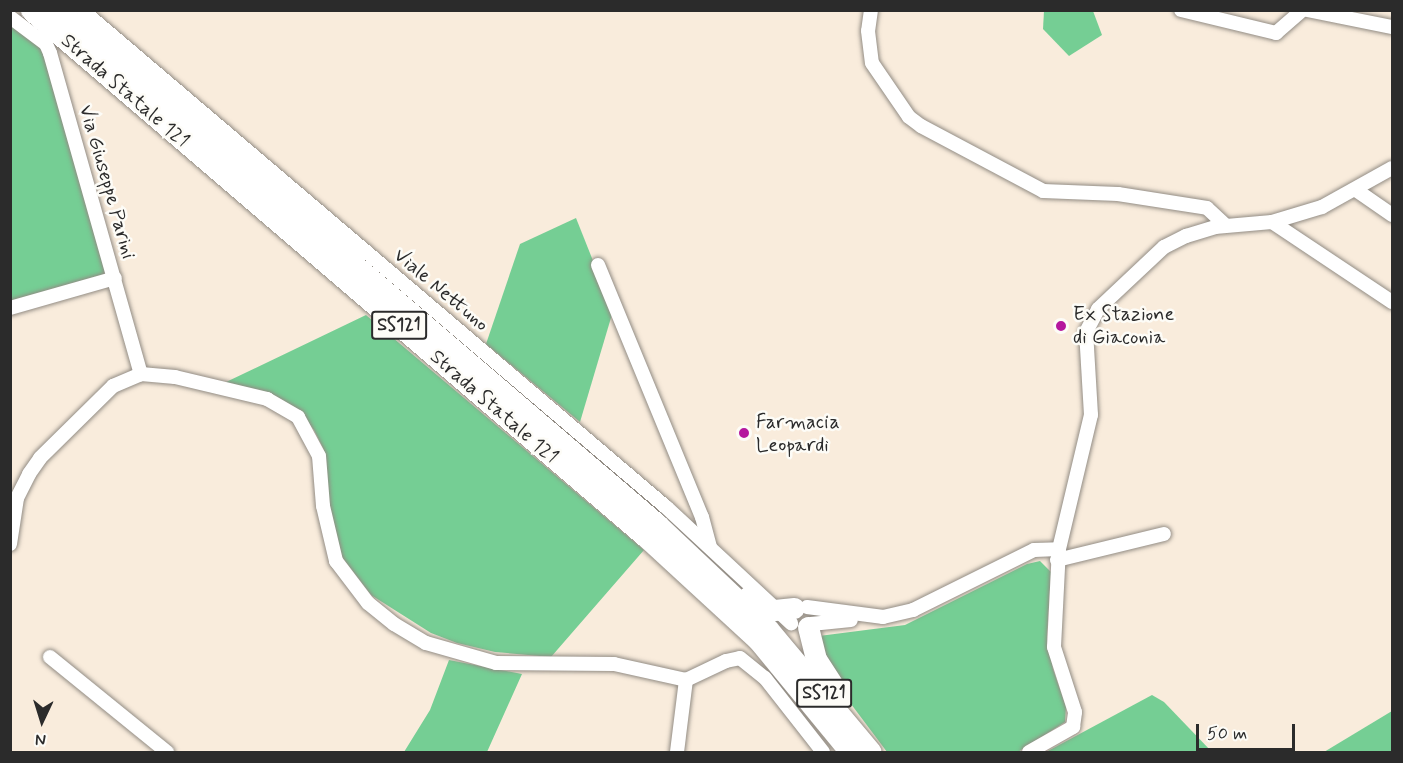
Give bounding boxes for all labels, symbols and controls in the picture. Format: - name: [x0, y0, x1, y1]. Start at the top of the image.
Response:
- street label: Strada Statale 121: [58, 31, 192, 151]
- street label: Via Giuseppe Parini: [73, 101, 141, 263]
- street label: Viale Nettuno: [388, 243, 494, 337]
- place label: Ex Stazione di Giaconia: [1073, 302, 1172, 349]
- road number: SS121: [370, 310, 428, 340]
- marker: Ex Stazione di Giaconia: [1054, 319, 1068, 333]
- street label: Strada Statale 121: [427, 347, 561, 467]
- place label: Farmacia Leopardi: [756, 410, 840, 457]
- marker: Farmacia Leopardi: [737, 426, 751, 440]
- road number: SS121: [796, 678, 852, 708]
- north arrow: [12, 691, 72, 751]
- scale bar: [1199, 712, 1298, 750]
- text: 50 m: [1207, 722, 1247, 746]
- text: N: [35, 729, 47, 750]

